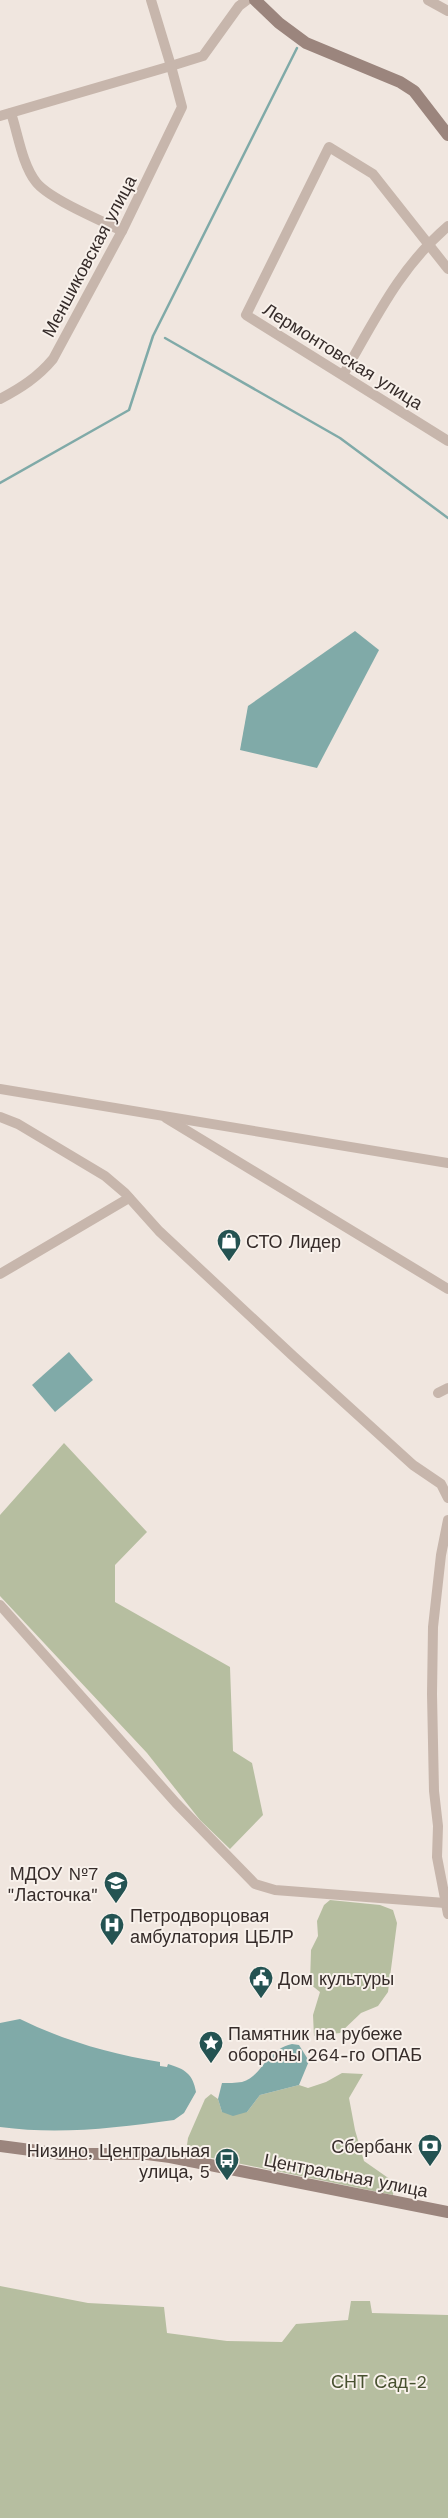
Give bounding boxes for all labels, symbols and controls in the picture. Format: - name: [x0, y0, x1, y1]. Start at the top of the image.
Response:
- street label: Меншиковская улица: [38, 171, 141, 340]
- street label: Лермонтовская улица: [259, 298, 428, 414]
- shop icon: СТО Лидер: [216, 1228, 242, 1262]
- place label: СТО Лидер: [246, 1231, 341, 1252]
- place label: МДОУ №7 "Ласточка": [7, 1863, 98, 1905]
- school or university icon: МДОУ №7 "Ласточка": [103, 1870, 129, 1904]
- place label: Петродворцовая амбулатория ЦБЛР: [130, 1905, 294, 1947]
- hospital icon: Петродворцовая амбулатория ЦБЛР: [99, 1912, 125, 1946]
- public building icon: Дом культуры: [248, 1965, 274, 1999]
- place label: Дом культуры: [278, 1968, 394, 1989]
- place label: Памятник на рубеже обороны 264-го ОПАБ: [228, 2023, 422, 2065]
- place icon: Памятник на рубеже обороны 264-го ОПАБ: [198, 2030, 224, 2064]
- bank icon: Сбербанк: [417, 2133, 443, 2167]
- place label: Сбербанк: [331, 2136, 412, 2157]
- place label: Низино, Центральная улица, 5: [27, 2140, 210, 2182]
- bus stop icon: Низино, Центральная улица, 5: [214, 2147, 240, 2181]
- street label: Центральная улица: [262, 2149, 431, 2201]
- park label: СНТ Сад-2: [331, 2371, 427, 2392]

